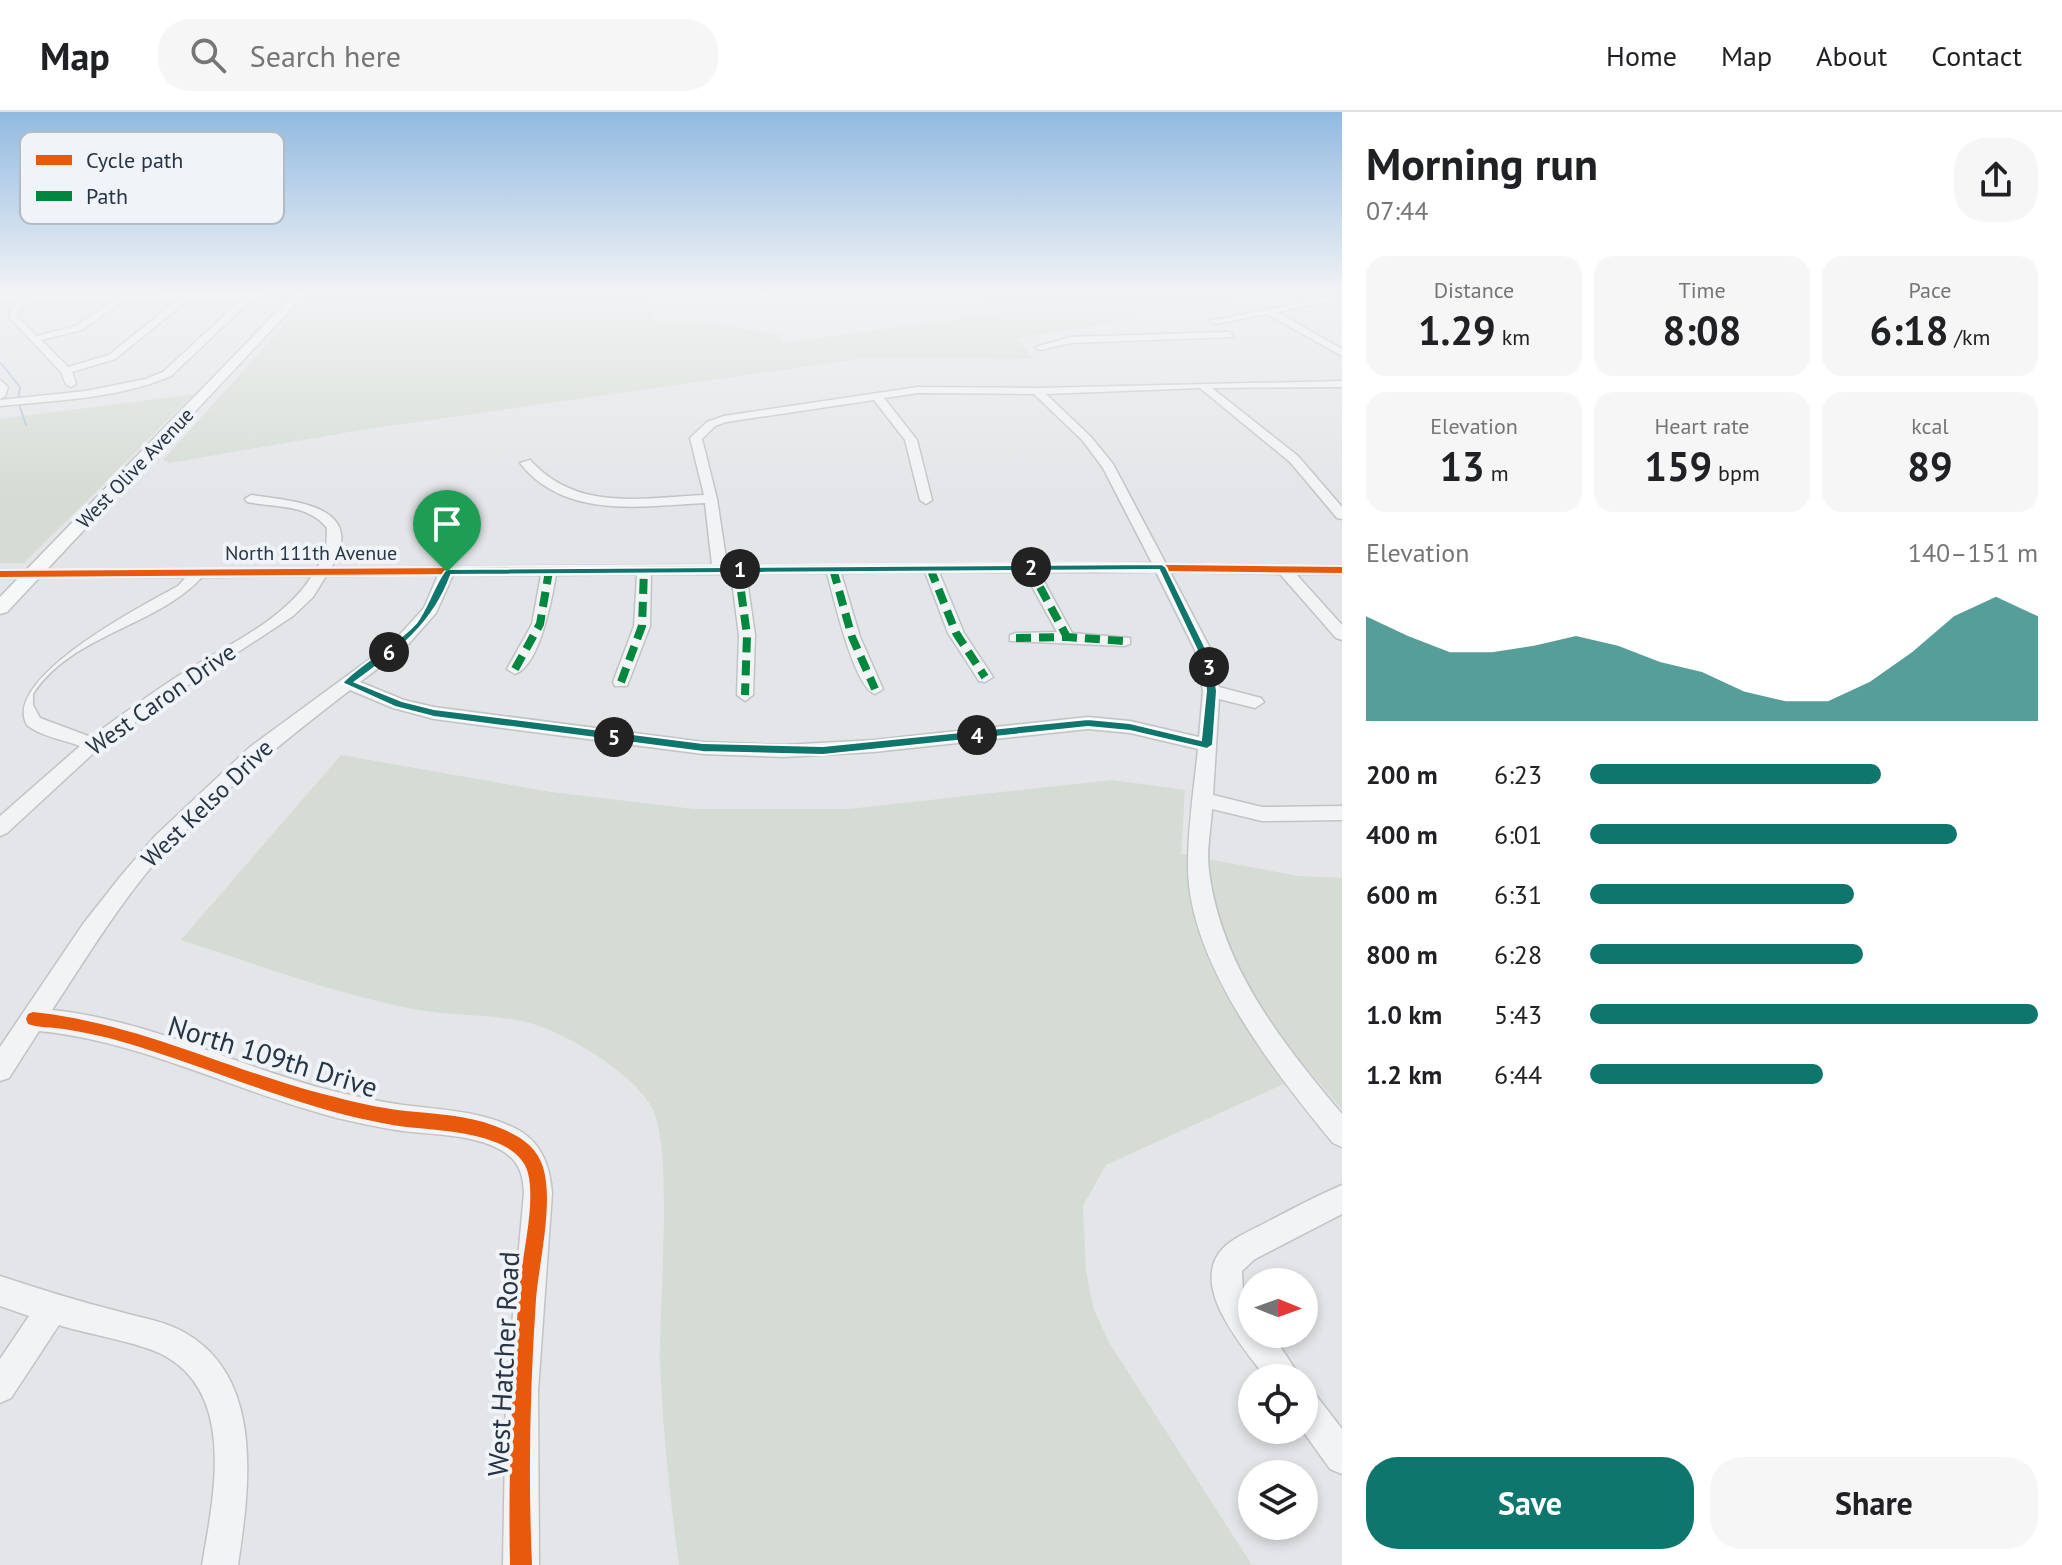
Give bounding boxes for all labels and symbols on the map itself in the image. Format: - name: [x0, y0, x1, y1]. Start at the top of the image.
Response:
- legend: [20, 132, 284, 224]
- text: Cycle path: [86, 146, 183, 174]
- text: Path: [86, 182, 128, 210]
- street label: West Olive Avenue: [71, 402, 199, 534]
- pin: [413, 490, 481, 572]
- street label: North 111th Avenue: [225, 540, 397, 566]
- pin: 2: [1011, 547, 1051, 587]
- pin: 1: [720, 549, 760, 589]
- pin: 6: [369, 632, 409, 672]
- street label: West Caron Drive: [80, 636, 242, 762]
- pin: 3: [1189, 647, 1229, 687]
- pin: 4: [957, 715, 997, 755]
- pin: 5: [594, 717, 634, 757]
- street label: West Kelso Drive: [135, 732, 279, 874]
- street label: North 109th Drive: [164, 1007, 382, 1105]
- street label: West Hatcher Road: [479, 1251, 527, 1477]
- north arrow: [1238, 1268, 1318, 1348]

